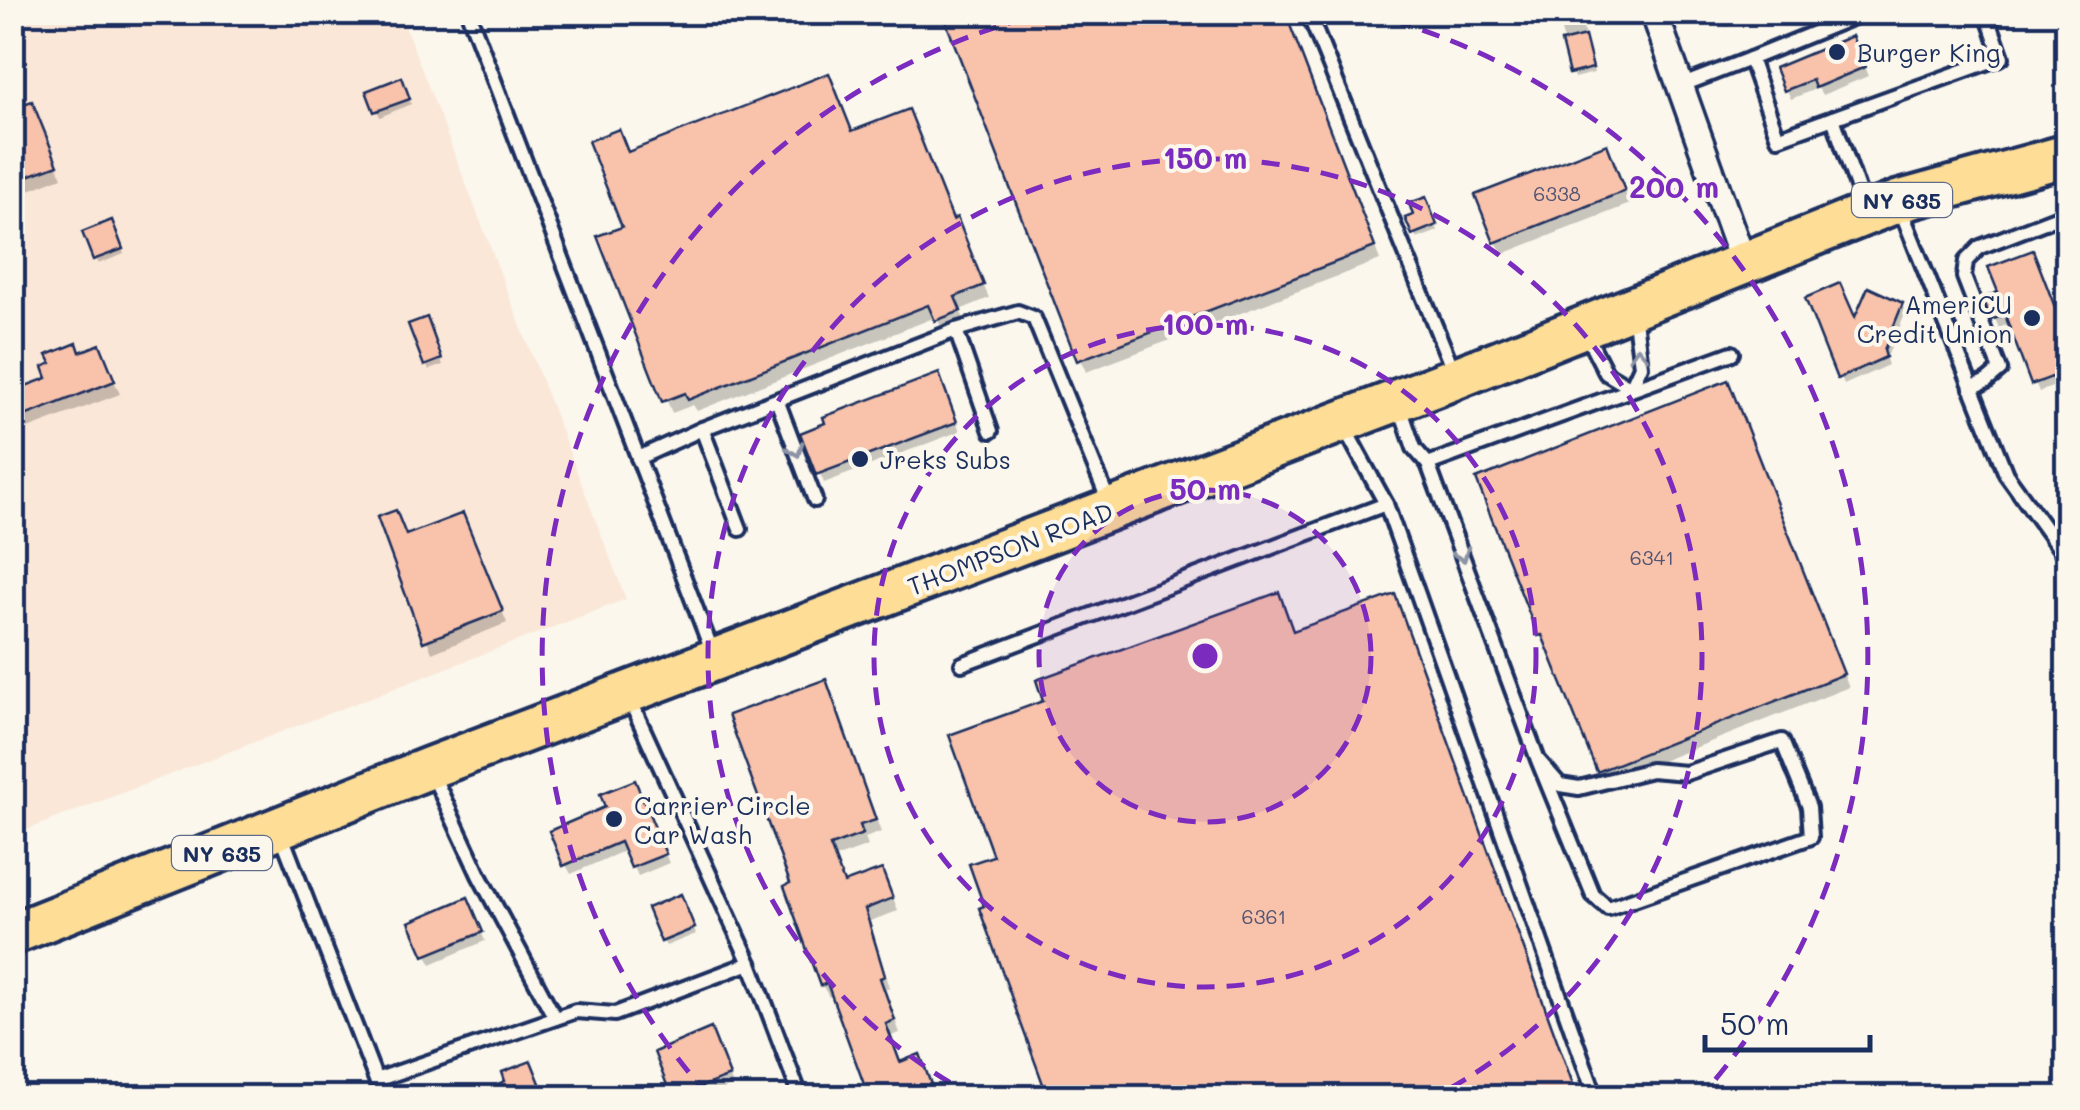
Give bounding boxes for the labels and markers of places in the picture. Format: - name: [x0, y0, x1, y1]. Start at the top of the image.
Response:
- place label: Burger King: [1857, 36, 2000, 68]
- marker: Burger King: [1826, 41, 1848, 63]
- place label: AmeriCU Credit Union: [1857, 288, 2012, 349]
- marker: AmeriCU Credit Union: [2021, 307, 2043, 329]
- place label: Jreks Subs: [880, 443, 1011, 475]
- marker: Jreks Subs: [849, 448, 871, 470]
- centre of rings: [1187, 638, 1223, 674]
- place label: Carrier Circle Car Wash: [634, 789, 811, 850]
- marker: Carrier Circle Car Wash: [603, 808, 625, 830]

